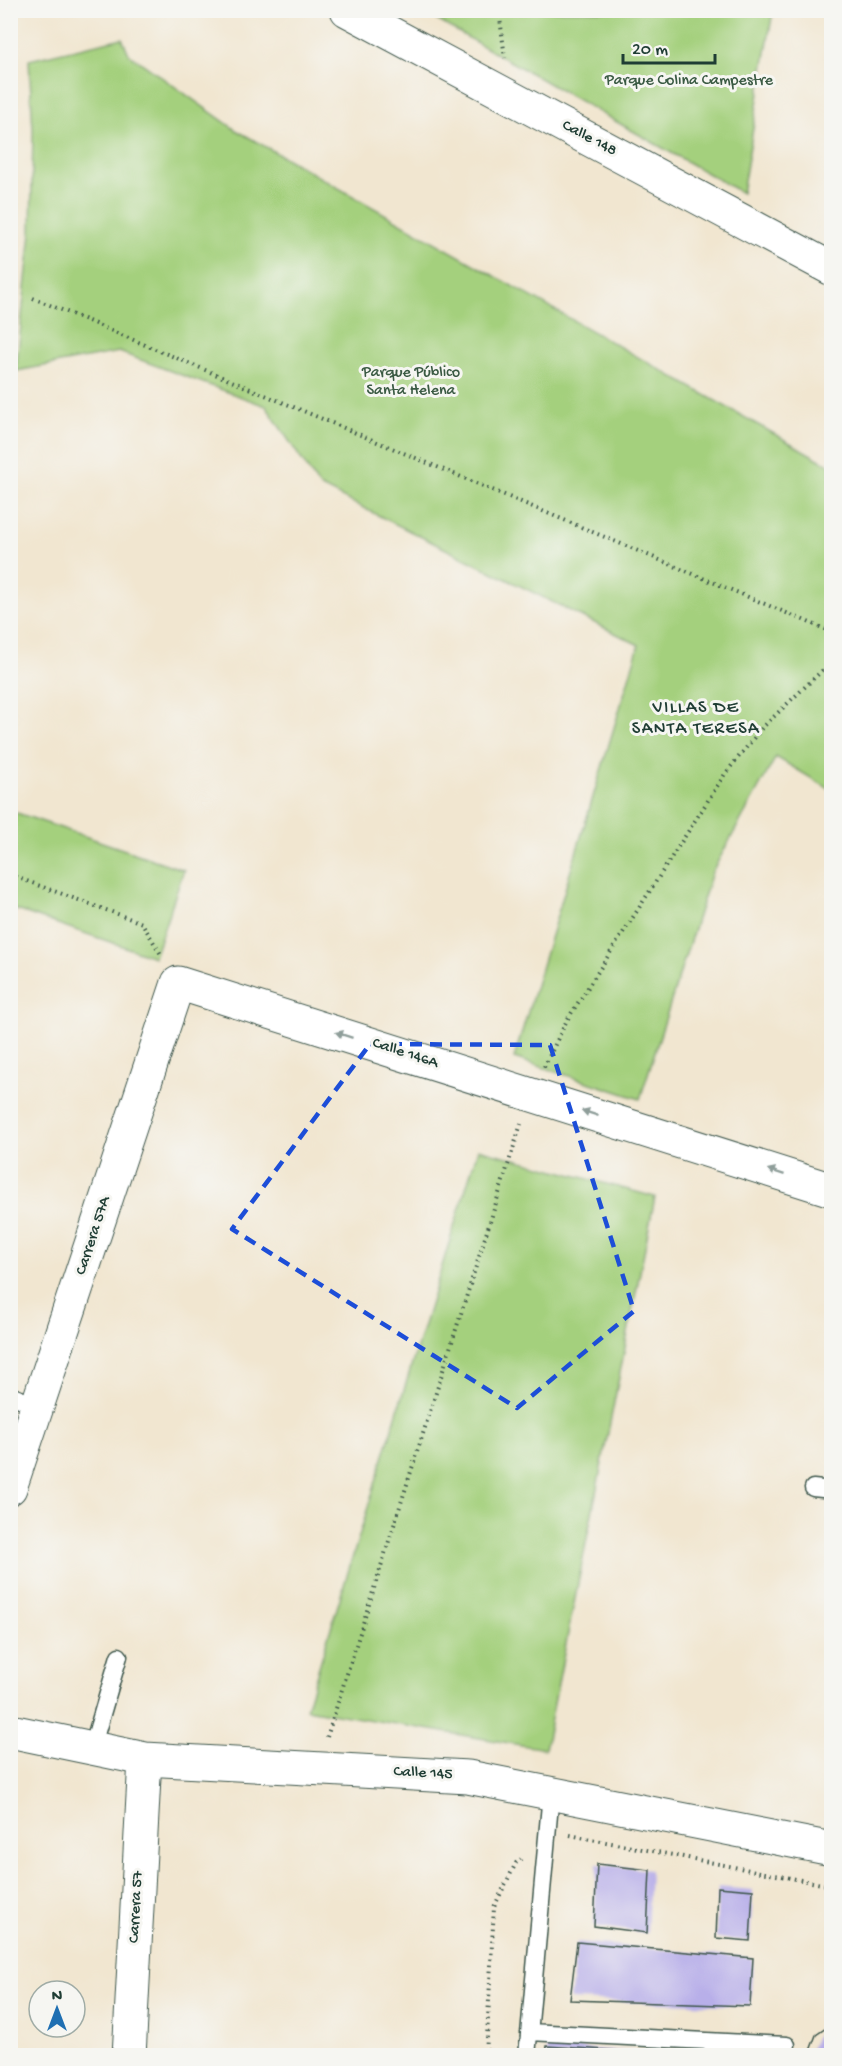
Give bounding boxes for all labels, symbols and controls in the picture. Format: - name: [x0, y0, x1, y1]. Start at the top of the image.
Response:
- scale bar: [623, 27, 714, 65]
- text: 20 m: [632, 40, 668, 61]
- park label: Parque Colina Campestre: [604, 72, 774, 91]
- street label: Calle 148: [558, 117, 620, 161]
- park label: Parque Público Santa Helena: [361, 364, 460, 401]
- district label: VILLAS DE SANTA TERESA: [632, 698, 760, 740]
- one-way arrow: [335, 1030, 353, 1039]
- street label: Calle 146A: [370, 1034, 442, 1074]
- one-way arrow: [581, 1108, 599, 1117]
- one-way arrow: [767, 1167, 785, 1176]
- street label: Carrera 57A: [72, 1193, 116, 1278]
- street label: Calle 145: [393, 1763, 453, 1785]
- street label: Carrera 57: [126, 1870, 148, 1944]
- north arrow: [27, 1979, 87, 2039]
- text: N: [52, 1988, 63, 2007]

